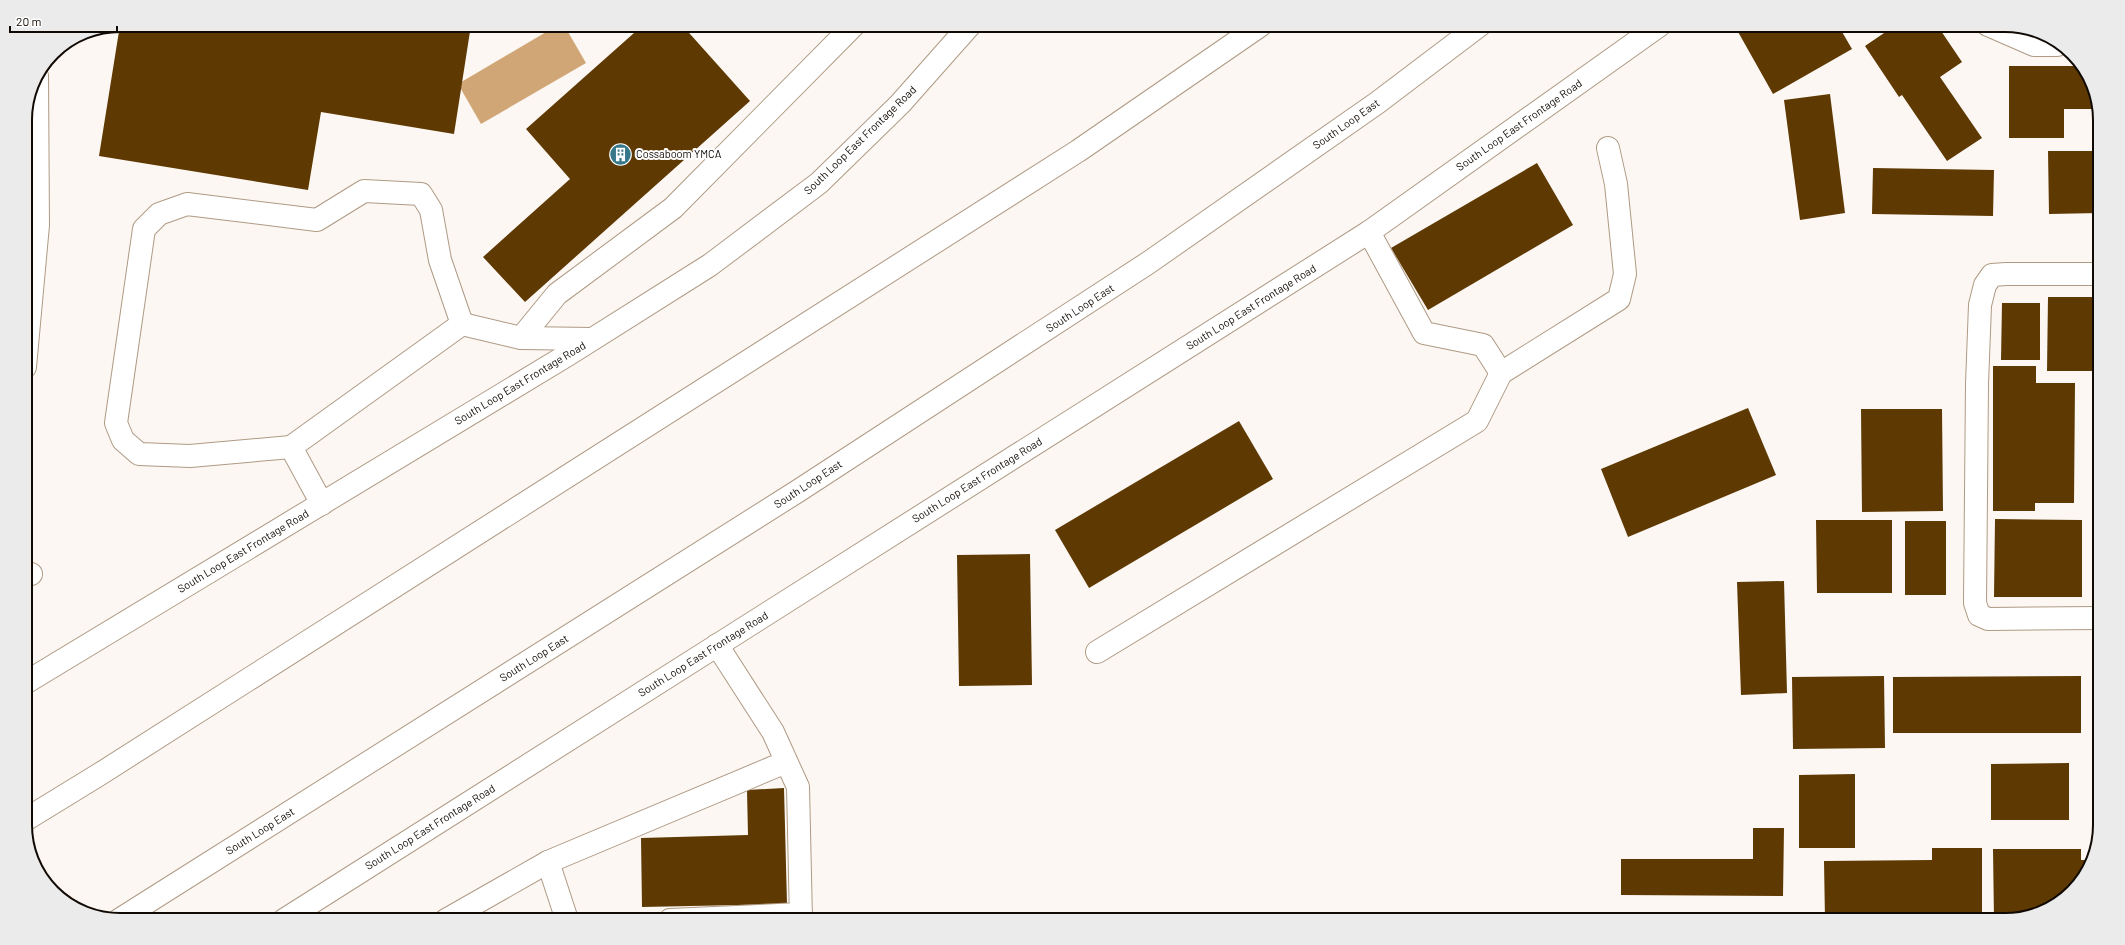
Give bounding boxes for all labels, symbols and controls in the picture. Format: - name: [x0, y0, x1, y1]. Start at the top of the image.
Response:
- scale bar: [10, 8, 117, 34]
- text: 20 m: [16, 14, 42, 28]
- street label: South Loop East Frontage Road: [1453, 76, 1584, 173]
- street label: South Loop East Frontage Road: [801, 83, 918, 197]
- street label: South Loop East: [1310, 96, 1382, 151]
- building icon: Cossaboom YMCA: [607, 141, 633, 167]
- place label: Cossaboom YMCA: [636, 147, 722, 160]
- street label: South Loop East Frontage Road: [1183, 261, 1318, 352]
- street label: South Loop East: [1043, 281, 1116, 334]
- street label: South Loop East Frontage Road: [452, 338, 588, 427]
- street label: South Loop East Frontage Road: [909, 434, 1044, 525]
- street label: South Loop East: [771, 457, 844, 510]
- street label: South Loop East Frontage Road: [175, 506, 311, 595]
- street label: South Loop East Frontage Road: [635, 608, 770, 699]
- street label: South Loop East: [497, 631, 570, 684]
- street label: South Loop East Frontage Road: [362, 781, 497, 872]
- street label: South Loop East: [223, 804, 296, 857]

